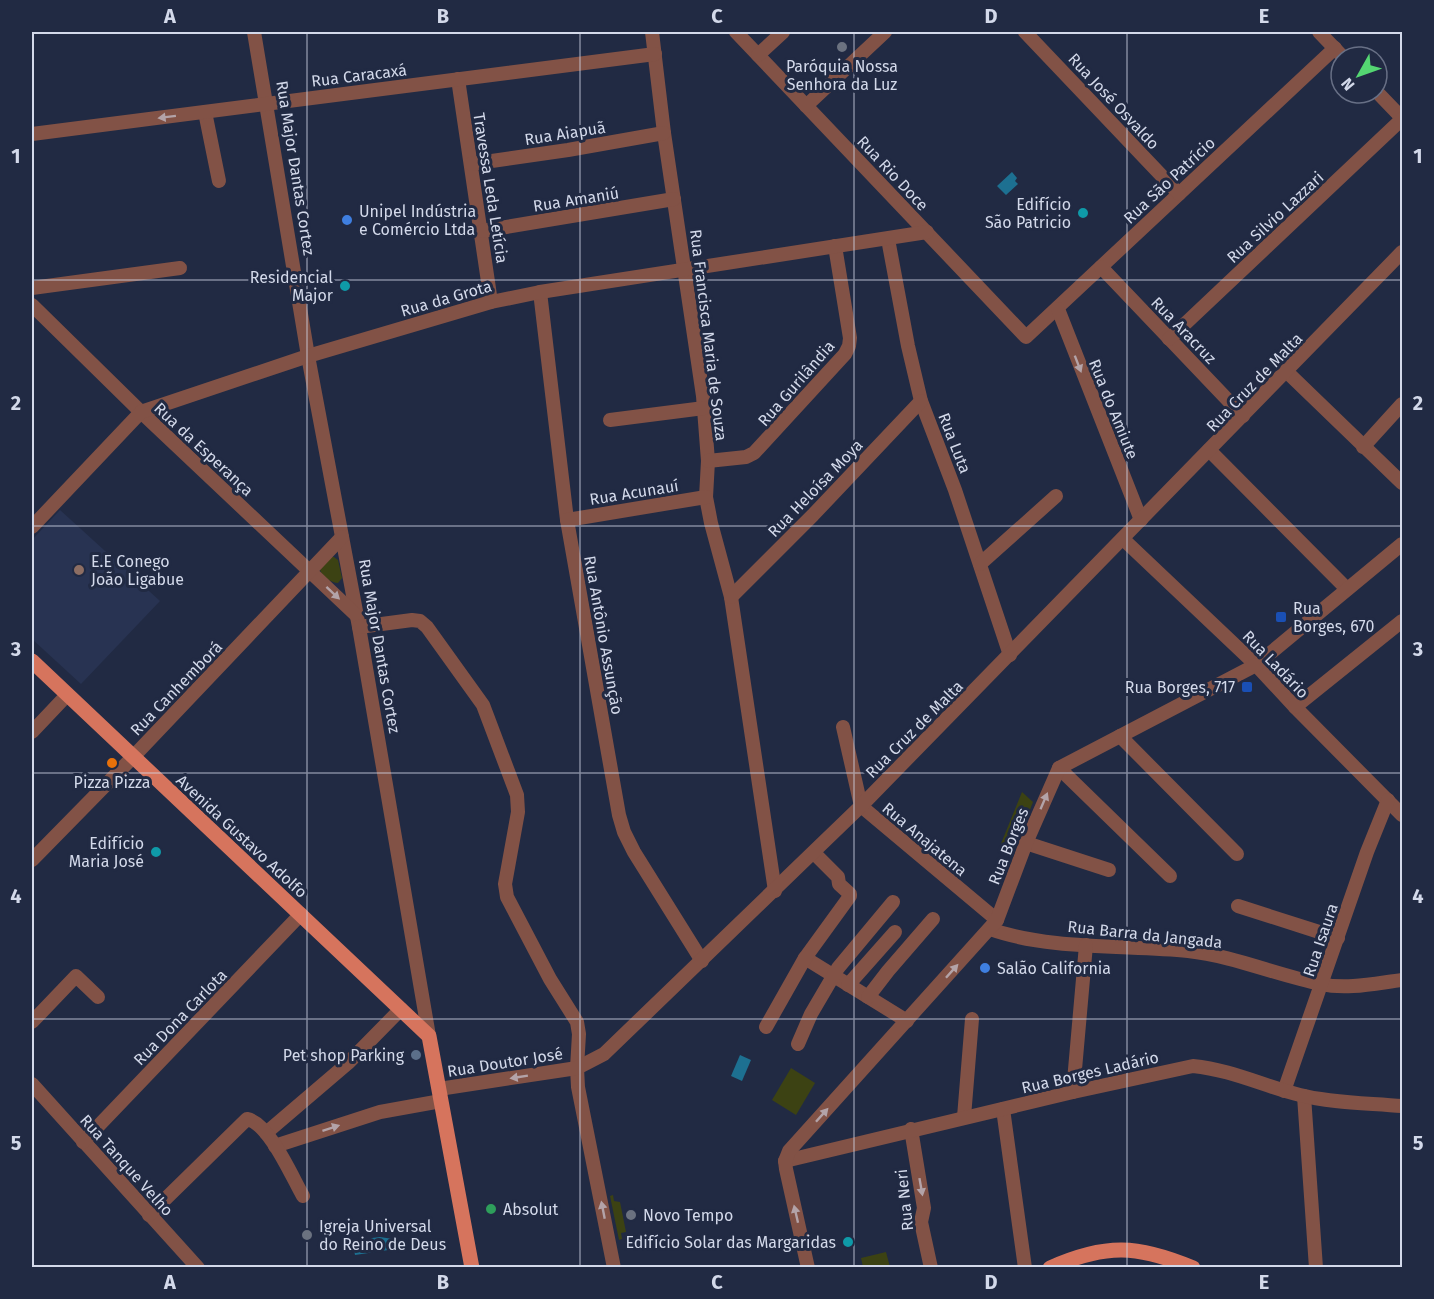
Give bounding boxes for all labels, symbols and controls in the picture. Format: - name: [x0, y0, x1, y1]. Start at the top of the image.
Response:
- text: A: [163, 4, 177, 28]
- text: B: [437, 4, 449, 28]
- text: C: [711, 4, 723, 28]
- text: D: [984, 4, 998, 28]
- text: E: [1259, 4, 1269, 28]
- marker: Paróquia Nossa Senhora da Luz: [835, 40, 849, 54]
- north arrow: [1329, 45, 1389, 105]
- street label: Rua José Osvaldo: [1064, 49, 1163, 153]
- place label: Paróquia Nossa Senhora da Luz: [786, 57, 898, 94]
- street label: Rua Caracaxá: [310, 60, 408, 91]
- text: N: [1337, 74, 1359, 94]
- street label: Rua Major Dantas Cortez: [272, 79, 319, 257]
- street label: Travessa Leda Letícia: [469, 111, 512, 265]
- one-way arrow: [157, 112, 176, 121]
- street label: Rua Aiapuã: [523, 118, 607, 149]
- street label: Rua Rio Doce: [853, 132, 932, 215]
- street label: Rua São Patrício: [1120, 133, 1219, 228]
- text: 1: [11, 144, 21, 168]
- text: 1: [1413, 144, 1423, 168]
- street label: Rua Silvio Lazzari: [1223, 168, 1328, 267]
- street label: Rua Amaniú: [532, 183, 620, 216]
- place label: Edifício São Patricio: [985, 195, 1071, 232]
- place label: Unipel Indústria e Comércio Ltda: [359, 202, 476, 239]
- marker: Edifício São Patricio: [1076, 206, 1090, 220]
- marker: Unipel Indústria e Comércio Ltda: [340, 213, 354, 227]
- street label: Rua Francisca Maria de Souza: [686, 228, 731, 442]
- place label: Residencial Major: [250, 268, 334, 305]
- street label: Rua da Grota: [398, 276, 494, 321]
- marker: Residencial Major: [338, 279, 352, 293]
- street label: Rua Aracruz: [1147, 293, 1220, 368]
- street label: Rua Cruz de Malta: [1202, 329, 1306, 436]
- street label: Rua Gurilândia: [754, 337, 839, 430]
- one-way arrow: [1074, 355, 1084, 373]
- street label: Rua do Amiute: [1085, 356, 1142, 462]
- text: 2: [11, 391, 21, 415]
- text: 2: [1413, 391, 1423, 415]
- street label: Rua da Esperança: [150, 399, 257, 501]
- street label: Rua Luta: [934, 410, 975, 476]
- street label: Rua Heloísa Moya: [764, 436, 867, 541]
- street label: Rua Acunauí: [588, 476, 680, 509]
- place label: E.E Conego João Ligabue: [91, 552, 184, 589]
- street label: Rua Antônio Assunção: [579, 554, 627, 716]
- street label: Rua Major Dantas Cortez: [355, 557, 404, 735]
- marker: E.E Conego João Ligabue: [72, 563, 86, 577]
- one-way arrow: [325, 586, 340, 599]
- place label: Rua Borges, 670: [1293, 599, 1374, 636]
- marker: Rua Borges, 670: [1274, 610, 1288, 624]
- street label: Rua Ladário: [1239, 627, 1313, 702]
- text: 3: [10, 637, 21, 661]
- street label: Rua Canhemborá: [127, 637, 226, 739]
- text: 3: [1412, 637, 1423, 661]
- street label: Rua Cruz de Malta: [862, 677, 967, 782]
- place label: Rua Borges, 717: [1125, 678, 1235, 697]
- marker: Rua Borges, 717: [1240, 680, 1254, 694]
- marker: Pizza Pizza: [105, 756, 119, 770]
- street label: Avenida Gustavo Adolfo: [172, 771, 311, 902]
- place label: Pizza Pizza: [74, 773, 150, 792]
- one-way arrow: [1039, 793, 1048, 810]
- street label: Rua Anajatena: [879, 799, 971, 880]
- street label: Rua Borges: [984, 805, 1032, 887]
- place label: Edifício Maria José: [69, 834, 144, 871]
- marker: Edifício Maria José: [149, 845, 163, 859]
- text: 4: [10, 884, 22, 908]
- text: 4: [1412, 884, 1424, 908]
- street label: Rua Isaura: [1299, 901, 1342, 979]
- street label: Rua Barra da Jangada: [1067, 917, 1223, 952]
- place label: Salão California: [997, 959, 1111, 978]
- marker: Salão California: [978, 961, 992, 975]
- one-way arrow: [945, 963, 959, 978]
- street label: Rua Dona Carlota: [130, 965, 231, 1069]
- street label: Rua Doutor José: [446, 1044, 564, 1081]
- place label: Pet shop Parking: [283, 1046, 405, 1065]
- street label: Rua Borges Ladário: [1020, 1047, 1161, 1098]
- marker: Pet shop Parking: [409, 1048, 423, 1062]
- one-way arrow: [509, 1072, 528, 1081]
- one-way arrow: [814, 1109, 828, 1123]
- street label: Rua Tanque Velho: [76, 1111, 177, 1220]
- one-way arrow: [322, 1123, 340, 1132]
- text: 5: [11, 1131, 22, 1155]
- text: 5: [1413, 1131, 1424, 1155]
- street label: Rua Neri: [892, 1168, 917, 1232]
- one-way arrow: [917, 1178, 926, 1197]
- place label: Absolut: [503, 1200, 558, 1219]
- one-way arrow: [598, 1200, 607, 1219]
- marker: Absolut: [484, 1202, 498, 1216]
- one-way arrow: [790, 1205, 800, 1223]
- place label: Novo Tempo: [643, 1206, 733, 1225]
- marker: Novo Tempo: [624, 1208, 638, 1222]
- place label: Igreja Universal do Reino de Deus: [319, 1217, 446, 1254]
- marker: Igreja Universal do Reino de Deus: [300, 1228, 314, 1242]
- place label: Edifício Solar das Margaridas: [625, 1233, 836, 1252]
- marker: Edifício Solar das Margaridas: [841, 1235, 855, 1249]
- text: A: [163, 1270, 177, 1294]
- text: B: [437, 1270, 449, 1294]
- text: C: [711, 1270, 723, 1294]
- text: D: [984, 1270, 998, 1294]
- text: E: [1259, 1270, 1269, 1294]

